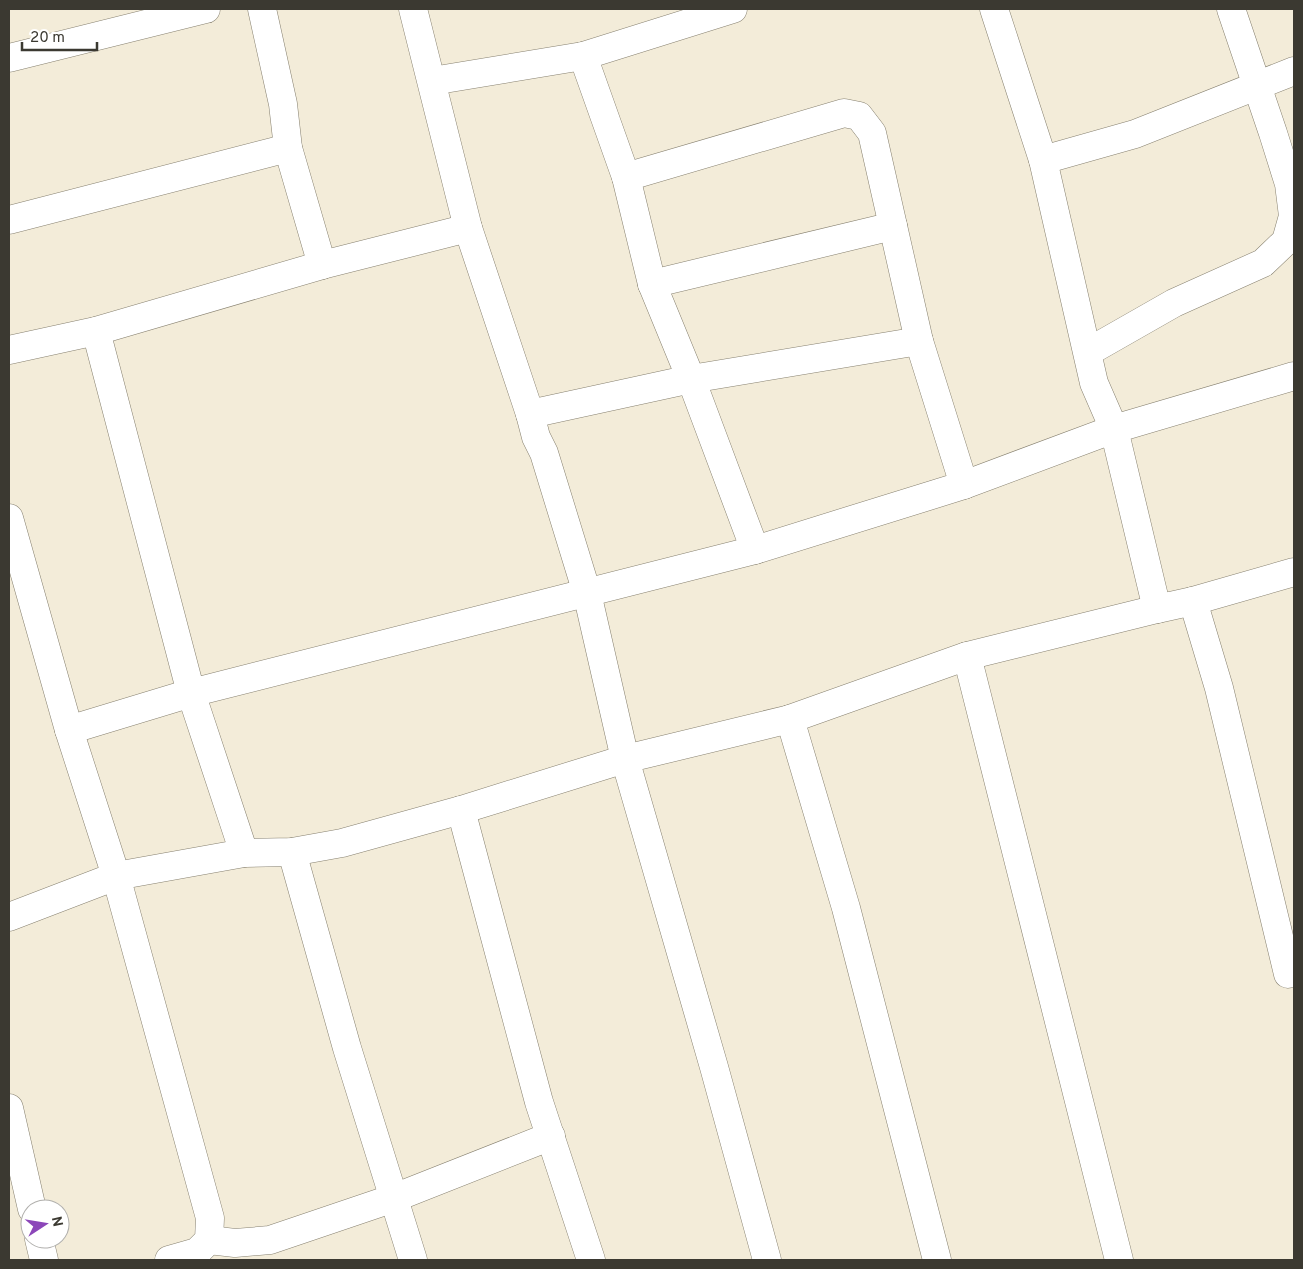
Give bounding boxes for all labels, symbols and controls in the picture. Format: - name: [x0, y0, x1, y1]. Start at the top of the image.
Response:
- scale bar: [22, 20, 98, 52]
- text: 20 m: [30, 29, 65, 48]
- north arrow: [20, 1199, 70, 1249]
- text: N: [47, 1215, 66, 1228]

